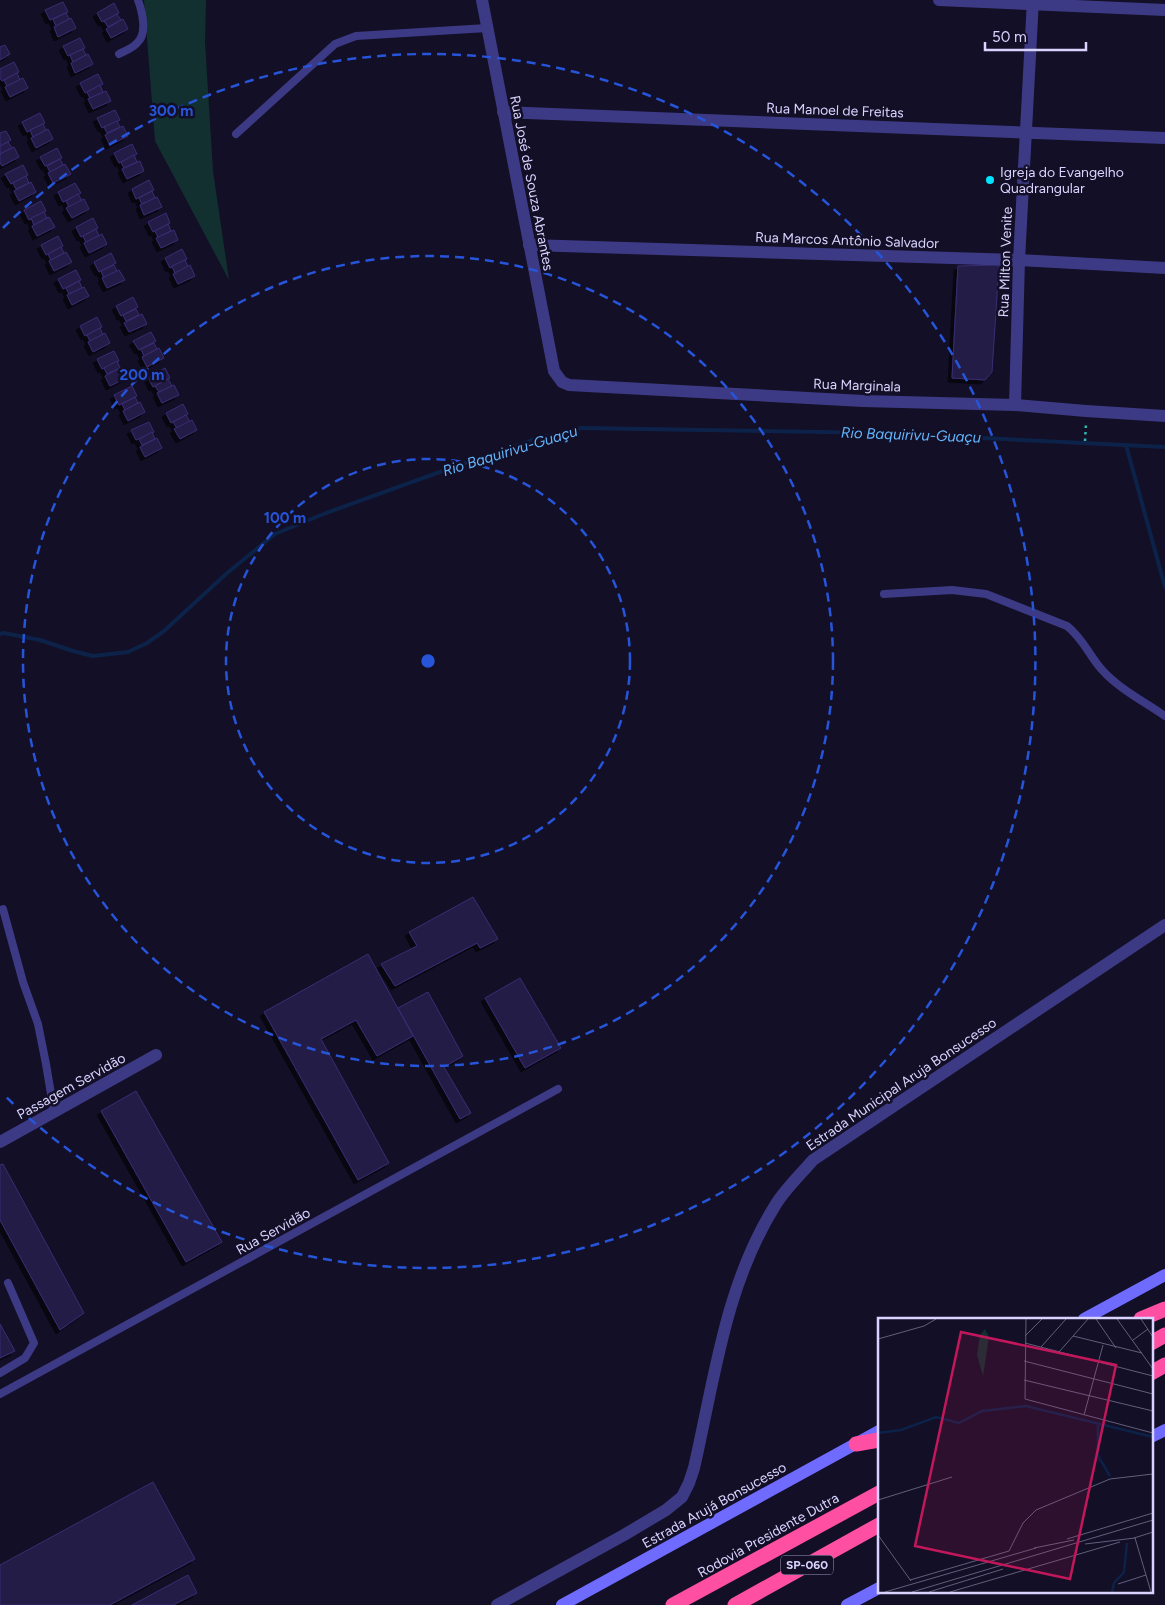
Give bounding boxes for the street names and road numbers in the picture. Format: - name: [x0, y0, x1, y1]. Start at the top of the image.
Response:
- street label: Rua José de Souza Abrantes: [506, 94, 557, 272]
- street label: Rua Manoel de Freitas: [766, 100, 904, 121]
- street label: Rua Milton Venite: [995, 206, 1016, 318]
- street label: Rua Marcos Antônio Salvador: [755, 229, 939, 252]
- street label: Rua Marginala: [813, 375, 901, 396]
- street label: Estrada Municipal Aruja Bonsucesso: [803, 1014, 1000, 1155]
- street label: Passagem Servidão: [14, 1050, 128, 1123]
- street label: Rua Servidão: [233, 1204, 313, 1259]
- street label: Estrada Arujá Bonsucesso: [639, 1459, 789, 1552]
- street label: Rodovia Presidente Dutra: [695, 1489, 842, 1581]
- road number: SP-060: [781, 1556, 833, 1574]

